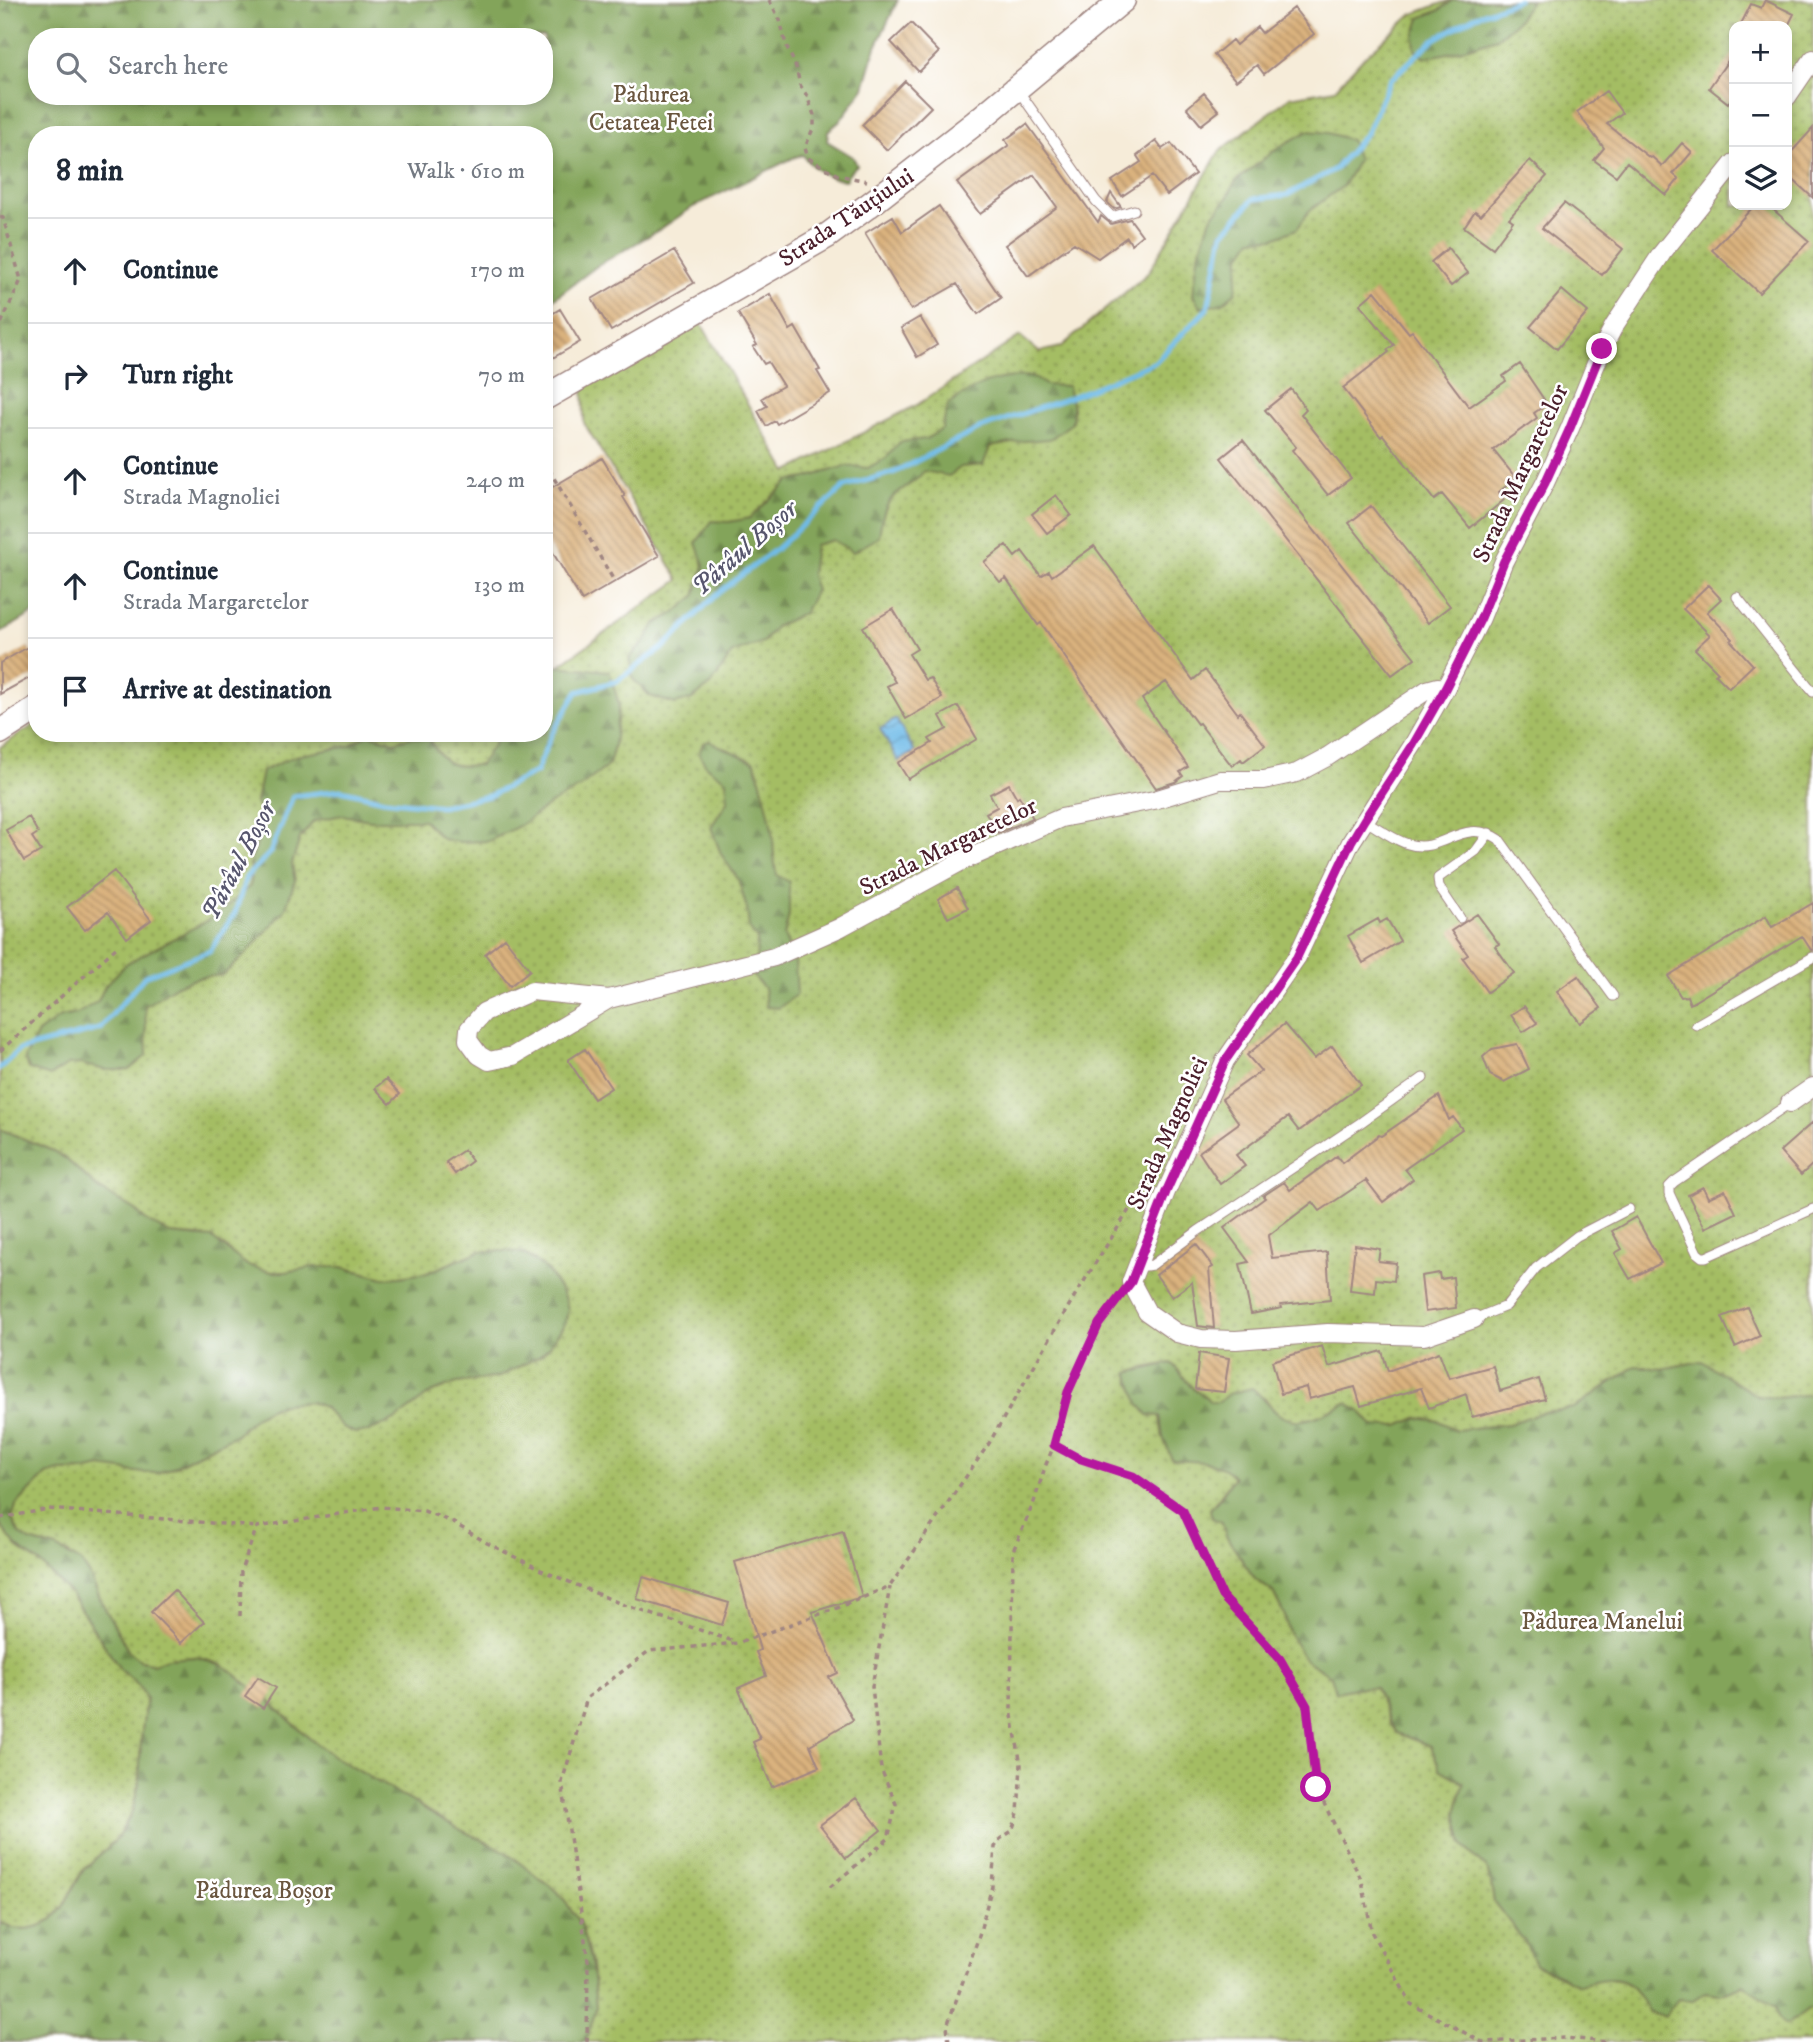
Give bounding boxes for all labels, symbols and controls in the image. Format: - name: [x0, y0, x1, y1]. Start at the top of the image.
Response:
- map controls: [1729, 21, 1792, 210]
- button: +: [1729, 21, 1792, 84]
- search box: [28, 28, 553, 105]
- icon: search: [52, 48, 90, 86]
- text: Search here: [108, 50, 228, 83]
- park label: Pădurea Cetatea Fetei: [589, 80, 713, 138]
- button: −: [1729, 84, 1792, 147]
- button: layers: [1729, 147, 1792, 210]
- text: 8 min: [56, 153, 123, 190]
- text: Walk · 610 m: [407, 157, 525, 186]
- street label: Strada Tăuțiului: [773, 162, 920, 274]
- icon: ahead: [56, 252, 94, 290]
- text: Continue: [123, 254, 218, 287]
- text: 170 m: [470, 256, 525, 285]
- route end: [1586, 333, 1617, 364]
- icon: right: [56, 357, 94, 395]
- text: Turn right: [123, 359, 233, 392]
- text: 70 m: [478, 361, 525, 390]
- street label: Strada Margaretelor: [1466, 379, 1575, 568]
- text: Continue: [123, 450, 218, 483]
- icon: ahead: [56, 462, 94, 500]
- text: 240 m: [466, 466, 525, 495]
- text: Strada Magnoliei: [123, 483, 280, 512]
- water label: Pârâul Boșor: [685, 492, 806, 603]
- text: Continue: [123, 555, 218, 588]
- icon: ahead: [56, 567, 94, 605]
- text: 130 m: [473, 571, 525, 600]
- text: Strada Margaretelor: [123, 588, 309, 617]
- icon: arrive: [56, 672, 94, 710]
- text: Arrive at destination: [123, 674, 332, 707]
- street label: Strada Margaretelor: [855, 791, 1042, 903]
- water label: Pârâul Boșor: [194, 794, 285, 926]
- street label: Strada Magnoliei: [1121, 1052, 1215, 1214]
- park label: Pădurea Manelui: [1521, 1607, 1683, 1637]
- route start: [1300, 1771, 1331, 1802]
- park label: Pădurea Boșor: [195, 1876, 333, 1906]

